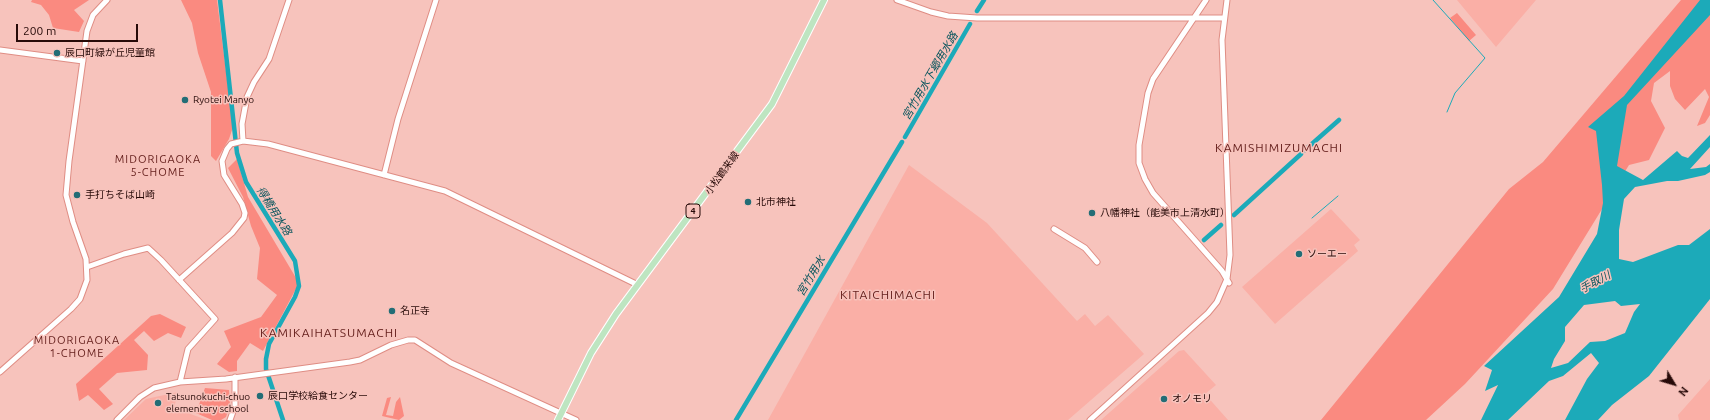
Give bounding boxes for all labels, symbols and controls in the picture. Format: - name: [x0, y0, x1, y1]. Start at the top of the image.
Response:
- scale bar: [18, 16, 140, 42]
- text: 200 m: [23, 24, 56, 37]
- water label: 宮竹用水下郷用水路: [900, 30, 960, 122]
- place label: 辰口町緑が丘児童館: [65, 47, 155, 59]
- marker: 辰口町緑が丘児童館: [52, 48, 62, 58]
- place label: Ryotei Manyo: [193, 94, 254, 106]
- marker: Ryotei Manyo: [180, 95, 190, 105]
- district label: KAMISHIMIZUMACHI: [1215, 141, 1343, 155]
- street label: 小松鶴来線: [702, 149, 742, 197]
- district label: MIDORIGAOKA 5-CHOME: [115, 152, 201, 178]
- water label: 得橋用水路: [254, 184, 294, 238]
- place label: 手打ちそば山崎: [85, 189, 155, 201]
- marker: 手打ちそば山崎: [72, 190, 82, 200]
- place label: 北市神社: [756, 196, 796, 208]
- marker: 北市神社: [743, 197, 753, 207]
- road number: 4: [686, 204, 700, 218]
- place label: 八幡神社（能美市上清水町）: [1100, 207, 1230, 219]
- marker: 八幡神社（能美市上清水町）: [1087, 208, 1097, 218]
- place label: ソーエー: [1307, 248, 1347, 260]
- marker: ソーエー: [1294, 249, 1304, 259]
- water label: 宮竹用水: [794, 254, 828, 298]
- water label: 手取川: [1577, 268, 1613, 296]
- district label: KITAICHIMACHI: [840, 288, 936, 302]
- place label: 名正寺: [400, 305, 430, 317]
- marker: 名正寺: [387, 306, 397, 316]
- district label: KAMIKAIHATSUMACHI: [260, 326, 398, 340]
- district label: MIDORIGAOKA 1-CHOME: [34, 333, 120, 359]
- north arrow: [1654, 364, 1694, 404]
- text: N: [1676, 384, 1691, 398]
- place label: 辰口学校給食センター: [268, 390, 368, 402]
- place label: Tatsunokuchi-chuo elementary school: [166, 391, 250, 414]
- marker: 辰口学校給食センター: [255, 391, 265, 401]
- place label: オノモリ: [1172, 393, 1212, 405]
- marker: オノモリ: [1159, 394, 1169, 404]
- marker: Tatsunokuchi-chuo elementary school: [153, 398, 163, 408]

